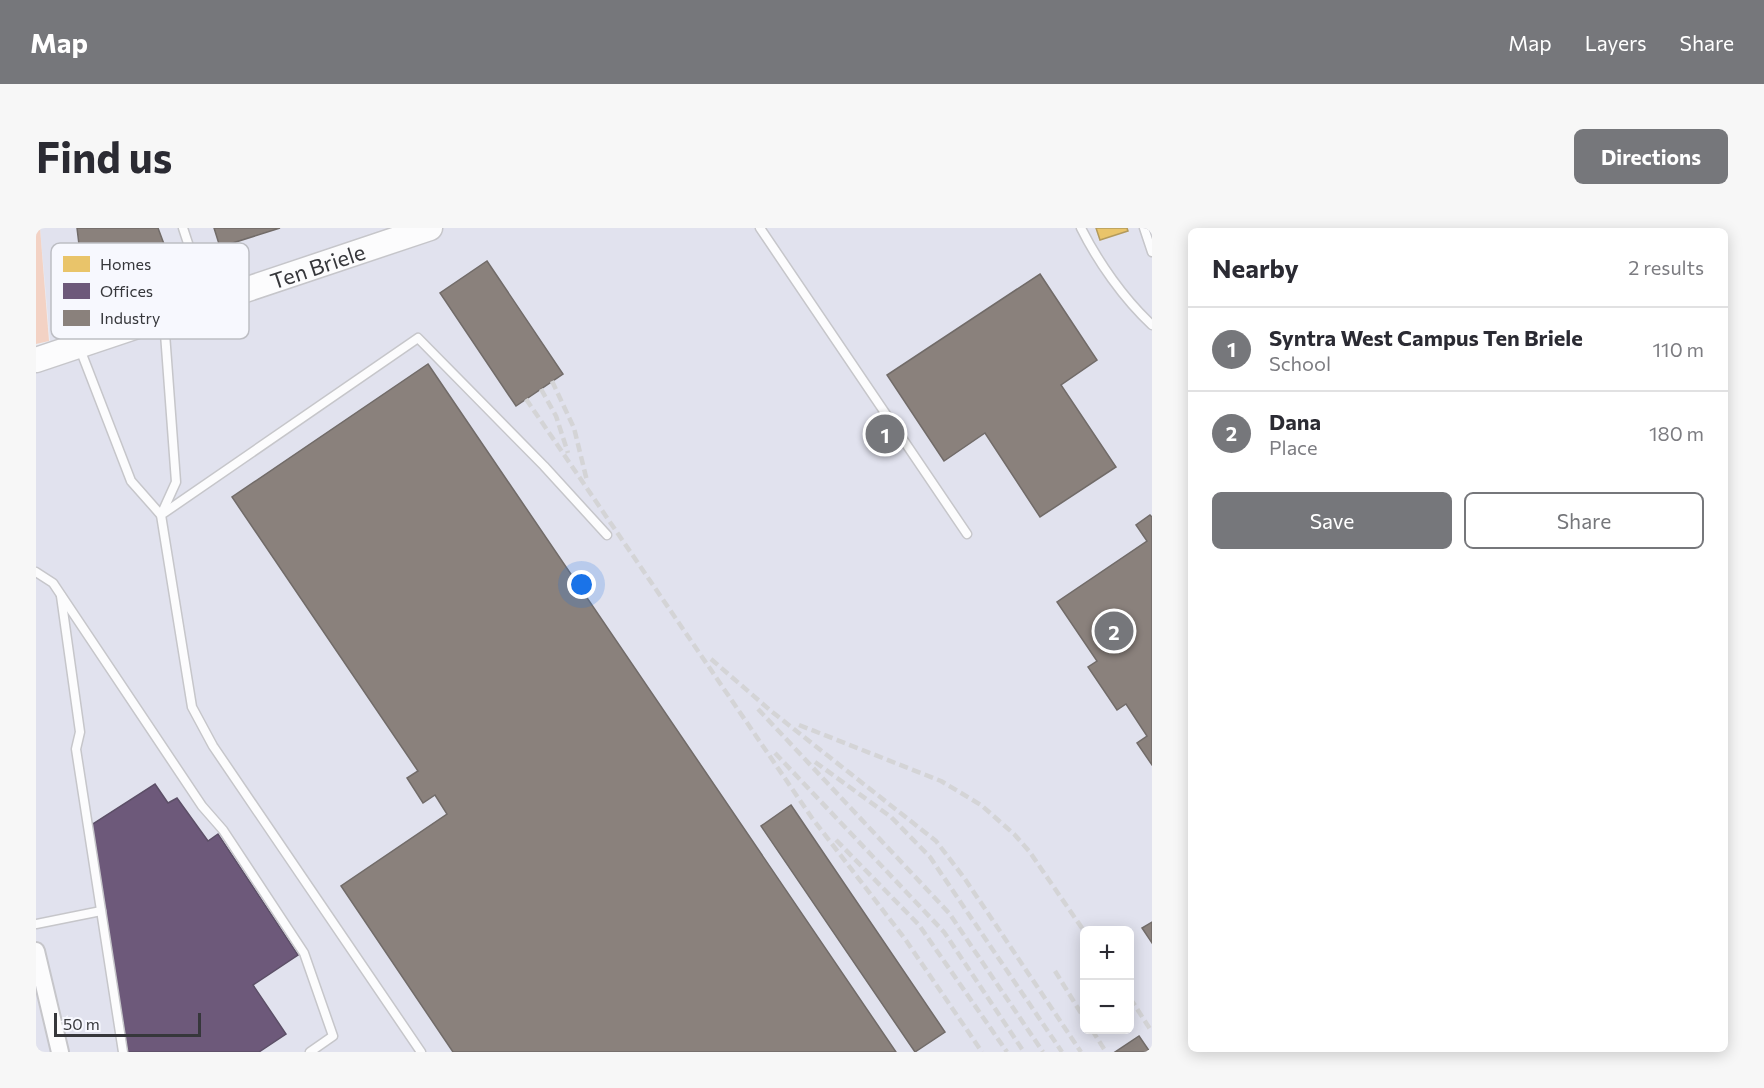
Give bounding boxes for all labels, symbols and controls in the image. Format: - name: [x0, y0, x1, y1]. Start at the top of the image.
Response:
- text: Map: [30, 25, 88, 59]
- text: Map: [1508, 30, 1552, 55]
- text: Layers: [1585, 30, 1647, 55]
- text: Share: [1680, 30, 1734, 55]
- button: Directions: [1574, 129, 1728, 184]
- text: Find us: [36, 130, 172, 182]
- street label: Ten Briele: [267, 237, 369, 294]
- legend: [51, 243, 249, 339]
- text: Nearby: [1212, 252, 1299, 283]
- text: Homes: [100, 254, 151, 273]
- text: 2 results: [1628, 255, 1704, 279]
- text: Offices: [100, 281, 153, 300]
- text: Industry: [100, 308, 160, 327]
- text: Syntra West Campus Ten Briele: [1269, 324, 1583, 351]
- text: 1: [1227, 337, 1236, 361]
- text: 110 m: [1653, 337, 1704, 361]
- text: School: [1269, 351, 1331, 375]
- text: Dana: [1269, 408, 1321, 435]
- pin: 1: [866, 412, 904, 456]
- text: 2: [1226, 421, 1237, 445]
- text: 180 m: [1649, 421, 1704, 445]
- text: Place: [1269, 435, 1318, 459]
- button: Save: [1212, 492, 1452, 549]
- button: Share: [1464, 492, 1704, 549]
- your location: [567, 570, 596, 599]
- pin: 2: [1094, 608, 1134, 654]
- map controls: [1080, 926, 1134, 1034]
- button: +: [1080, 926, 1134, 980]
- button: −: [1080, 980, 1134, 1034]
- scale bar: [54, 1010, 201, 1038]
- text: 50 m: [63, 1014, 100, 1033]

